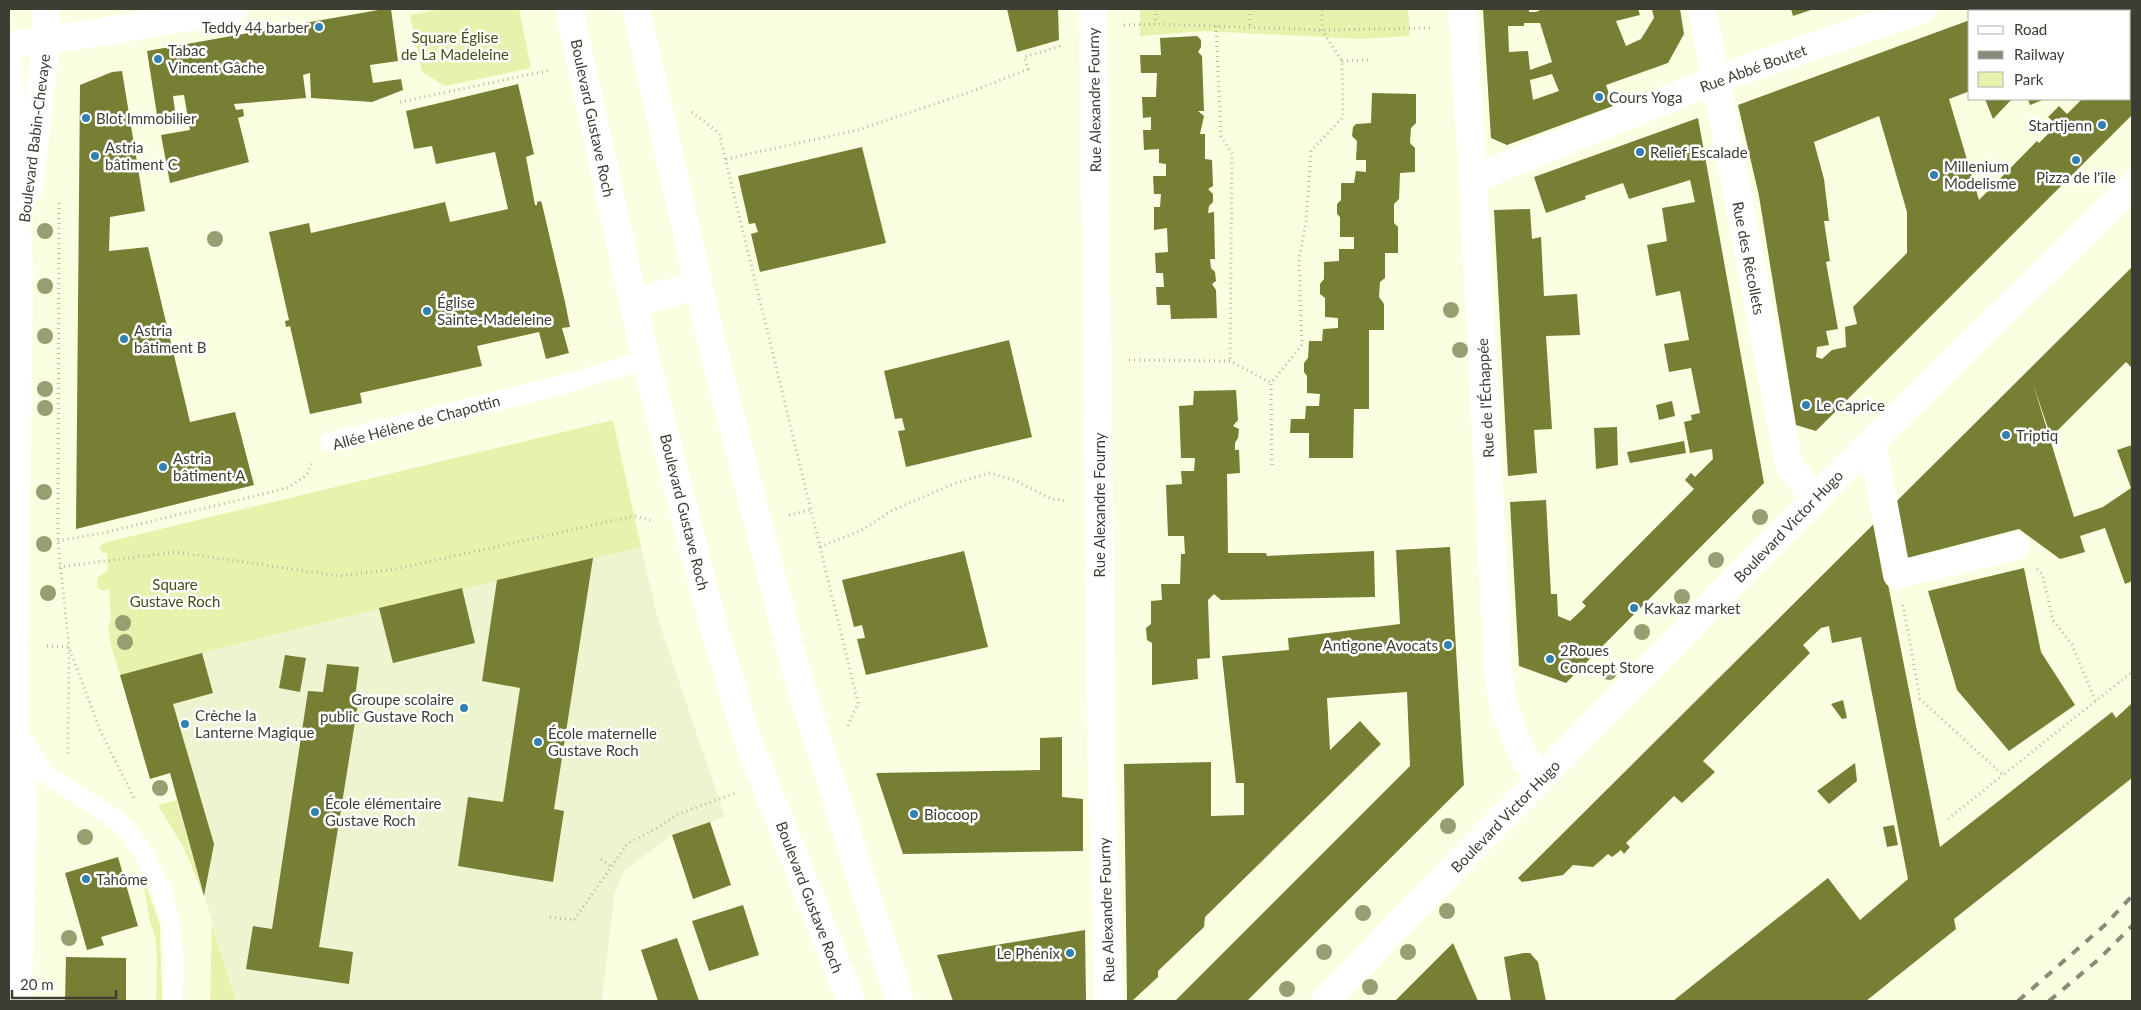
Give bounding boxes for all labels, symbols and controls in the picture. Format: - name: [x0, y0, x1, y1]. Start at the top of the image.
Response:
- legend: [1968, 10, 2131, 100]
- place label: Teddy 44 barber: [202, 18, 310, 36]
- text: Road: [2014, 20, 2047, 38]
- marker: Teddy 44 barber: [313, 21, 325, 33]
- street label: Rue Alexandre Fourny: [1084, 27, 1104, 173]
- park label: Square Église de La Madeleine: [401, 28, 509, 63]
- street label: Boulevard Gustave Roch: [567, 37, 619, 199]
- street label: Rue Abbé Boutet: [1697, 40, 1809, 96]
- place label: Tabac Vincent Gâche: [168, 41, 264, 76]
- text: Railway: [2014, 45, 2065, 63]
- street label: Boulevard Babin-Chevaye: [15, 53, 53, 223]
- marker: Tabac Vincent Gâche: [152, 53, 164, 65]
- text: Park: [2014, 70, 2044, 88]
- place label: Cours Yoga: [1609, 88, 1682, 106]
- marker: Cours Yoga: [1593, 91, 1605, 103]
- place label: Blot Immobilier: [96, 109, 197, 127]
- marker: Blot Immobilier: [80, 112, 92, 124]
- place label: Startijenn: [2028, 116, 2092, 134]
- marker: Startijenn: [2096, 119, 2108, 131]
- place label: Astria bâtiment C: [105, 138, 178, 173]
- place label: Relief Escalade: [1650, 143, 1748, 161]
- marker: Relief Escalade: [1634, 146, 1646, 158]
- marker: Astria bâtiment C: [89, 150, 101, 162]
- marker: Pizza de l'île: [2070, 154, 2082, 166]
- place label: Millenium Modelisme: [1944, 157, 2016, 192]
- place label: Pizza de l'île: [2036, 168, 2116, 186]
- marker: Millenium Modelisme: [1928, 169, 1940, 181]
- street label: Rue des Récollets: [1729, 200, 1769, 316]
- place label: Église Sainte-Madeleine: [437, 293, 552, 328]
- marker: Église Sainte-Madeleine: [421, 305, 433, 317]
- place label: Astria bâtiment B: [134, 321, 206, 356]
- marker: Astria bâtiment B: [118, 333, 130, 345]
- street label: Rue de l'Échappée: [1473, 338, 1497, 458]
- street label: Allée Hélène de Chapottin: [330, 391, 502, 453]
- place label: Le Caprice: [1816, 396, 1885, 414]
- marker: Le Caprice: [1800, 399, 1812, 411]
- place label: Triptiq: [2016, 426, 2058, 444]
- marker: Triptiq: [2000, 429, 2012, 441]
- street label: Boulevard Gustave Roch: [657, 432, 713, 592]
- street label: Rue Alexandre Fourny: [1090, 432, 1108, 577]
- place label: Astria bâtiment A: [173, 449, 246, 484]
- marker: Astria bâtiment A: [157, 461, 169, 473]
- street label: Boulevard Victor Hugo: [1730, 466, 1846, 586]
- park label: Square Gustave Roch: [130, 575, 220, 610]
- place label: Kavkaz market: [1644, 599, 1741, 617]
- marker: Kavkaz market: [1628, 602, 1640, 614]
- place label: Antigone Avocats: [1323, 636, 1438, 654]
- marker: Antigone Avocats: [1442, 639, 1454, 651]
- place label: 2Roues Concept Store: [1560, 641, 1654, 676]
- marker: 2Roues Concept Store: [1544, 653, 1556, 665]
- place label: Groupe scolaire public Gustave Roch: [320, 690, 454, 725]
- marker: Groupe scolaire public Gustave Roch: [458, 702, 470, 714]
- place label: Crèche la Lanterne Magique: [195, 706, 315, 741]
- marker: Crèche la Lanterne Magique: [179, 718, 191, 730]
- place label: École maternelle Gustave Roch: [548, 724, 657, 759]
- marker: École maternelle Gustave Roch: [532, 736, 544, 748]
- street label: Boulevard Victor Hugo: [1447, 756, 1563, 876]
- place label: École élémentaire Gustave Roch: [325, 794, 442, 829]
- place label: Biocoop: [924, 805, 978, 823]
- marker: École élémentaire Gustave Roch: [309, 806, 321, 818]
- marker: Biocoop: [908, 808, 920, 820]
- street label: Boulevard Gustave Roch: [773, 819, 847, 975]
- street label: Rue Alexandre Fourny: [1094, 837, 1118, 983]
- place label: Tahôme: [96, 870, 148, 888]
- marker: Tahôme: [80, 873, 92, 885]
- place label: Le Phénix: [996, 944, 1061, 962]
- marker: Le Phénix: [1064, 947, 1076, 959]
- scale bar: [12, 968, 116, 1000]
- text: 20 m: [20, 975, 54, 993]

